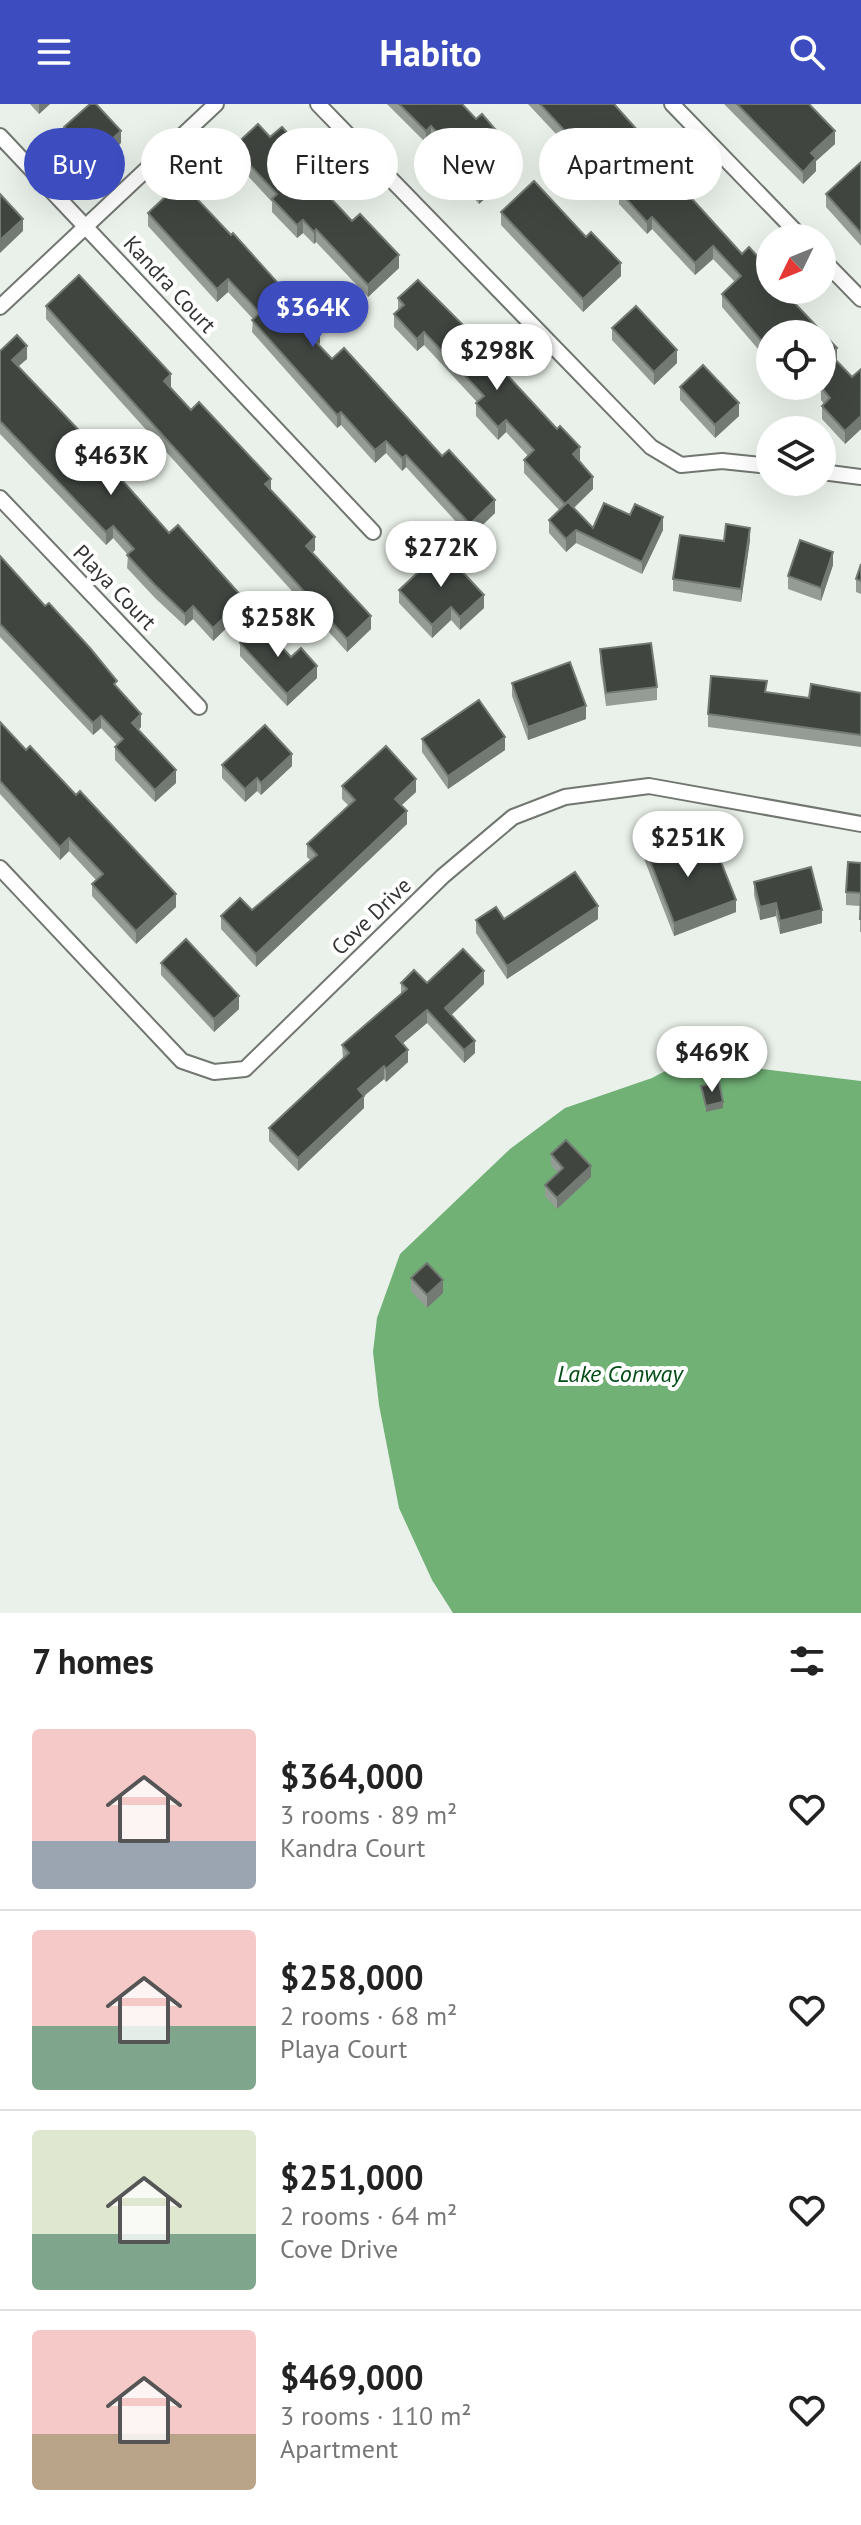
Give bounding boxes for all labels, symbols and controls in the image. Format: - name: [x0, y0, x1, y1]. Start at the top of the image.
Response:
- text: Habito: [380, 29, 482, 76]
- icon: menu: [32, 30, 76, 74]
- icon: search: [785, 30, 829, 74]
- chip: Buy: [24, 128, 125, 200]
- chip: Rent: [141, 128, 251, 200]
- chip: Filters: [267, 128, 398, 200]
- chip: New: [414, 128, 523, 200]
- chip: Apartment: [539, 128, 722, 200]
- north arrow: [756, 224, 836, 304]
- map controls: [756, 224, 836, 496]
- street label: Kandra Court: [118, 230, 223, 339]
- pin: $364K: [257, 281, 369, 349]
- text: $364K: [275, 290, 351, 323]
- button: locate: [756, 320, 836, 400]
- pin: $298K: [441, 324, 553, 392]
- text: $298K: [459, 333, 535, 366]
- button: layers: [756, 416, 836, 496]
- pin: $463K: [55, 429, 167, 497]
- text: $463K: [73, 438, 149, 471]
- pin: $272K: [385, 521, 497, 589]
- text: $272K: [403, 530, 479, 563]
- street label: Playa Court: [68, 539, 163, 636]
- pin: $258K: [222, 591, 334, 659]
- text: $258K: [240, 600, 316, 633]
- pin: $251K: [632, 811, 744, 879]
- text: $251K: [650, 820, 726, 853]
- street label: Cove Drive: [325, 871, 417, 961]
- pin: $469K: [656, 1026, 768, 1094]
- text: $469K: [674, 1035, 750, 1068]
- water label: Lake Conway: [557, 1358, 684, 1389]
- text: 7 homes: [32, 1639, 154, 1683]
- icon: filters: [785, 1639, 829, 1683]
- text: $364,000: [280, 1754, 424, 1798]
- icon: home: [96, 1761, 192, 1857]
- icon: heart: [785, 1787, 829, 1831]
- text: 3 rooms · 89 m²: [280, 1798, 457, 1831]
- text: Kandra Court: [280, 1831, 425, 1864]
- text: $258,000: [280, 1955, 424, 1999]
- icon: home: [96, 1962, 192, 2058]
- icon: heart: [785, 1988, 829, 2032]
- text: 2 rooms · 68 m²: [280, 1999, 457, 2032]
- text: Playa Court: [280, 2032, 407, 2065]
- text: $251,000: [280, 2155, 424, 2199]
- icon: home: [96, 2162, 192, 2258]
- icon: heart: [785, 2188, 829, 2232]
- text: 2 rooms · 64 m²: [280, 2199, 457, 2232]
- text: Cove Drive: [280, 2232, 398, 2265]
- text: $469,000: [280, 2355, 424, 2399]
- icon: home: [96, 2362, 192, 2458]
- icon: heart: [785, 2388, 829, 2432]
- text: 3 rooms · 110 m²: [280, 2399, 472, 2432]
- text: Apartment: [280, 2432, 398, 2465]

